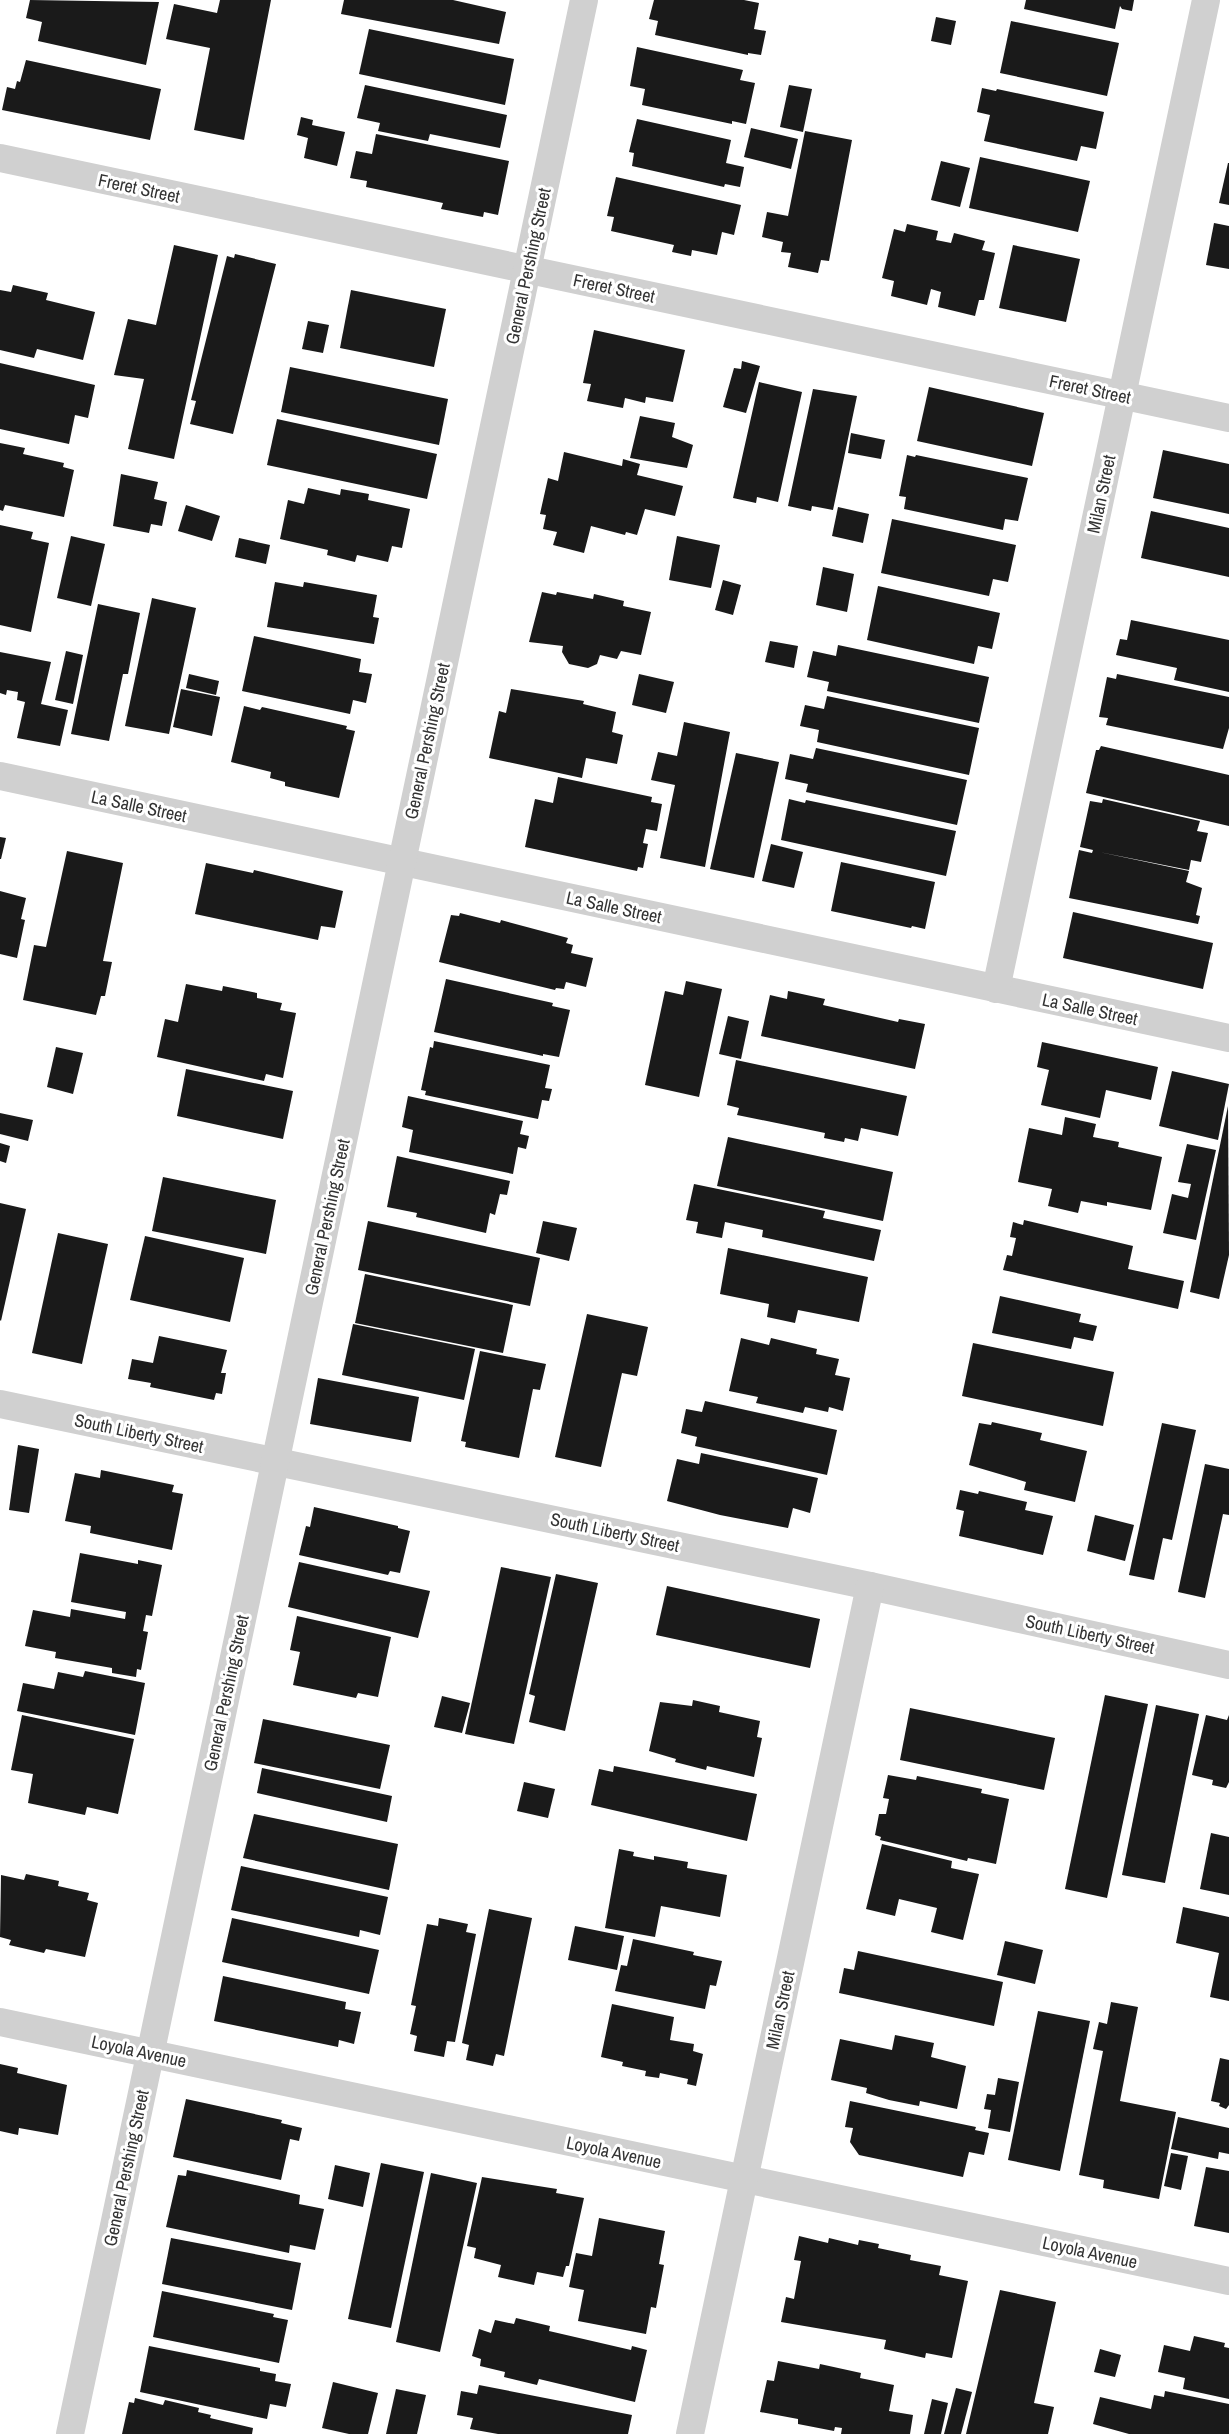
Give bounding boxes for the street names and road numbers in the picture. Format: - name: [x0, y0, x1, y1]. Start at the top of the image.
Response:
- street label: Freret Street: [96, 167, 182, 209]
- street label: General Pershing Street: [499, 186, 557, 346]
- street label: Freret Street: [571, 267, 657, 309]
- street label: Freret Street: [1047, 368, 1133, 410]
- street label: Milan Street: [1081, 452, 1121, 536]
- street label: General Pershing Street: [398, 661, 456, 821]
- street label: La Salle Street: [89, 784, 189, 828]
- street label: La Salle Street: [564, 885, 664, 929]
- street label: La Salle Street: [1040, 987, 1140, 1031]
- street label: General Pershing Street: [298, 1137, 356, 1297]
- street label: South Liberty Street: [72, 1407, 206, 1459]
- street label: South Liberty Street: [548, 1506, 682, 1558]
- street label: South Liberty Street: [1023, 1608, 1157, 1660]
- street label: General Pershing Street: [197, 1613, 255, 1773]
- street label: Milan Street: [760, 1968, 800, 2052]
- street label: Loyola Avenue: [89, 2029, 189, 2073]
- street label: General Pershing Street: [97, 2088, 155, 2248]
- street label: Loyola Avenue: [564, 2130, 664, 2174]
- street label: Loyola Avenue: [1040, 2230, 1140, 2274]

